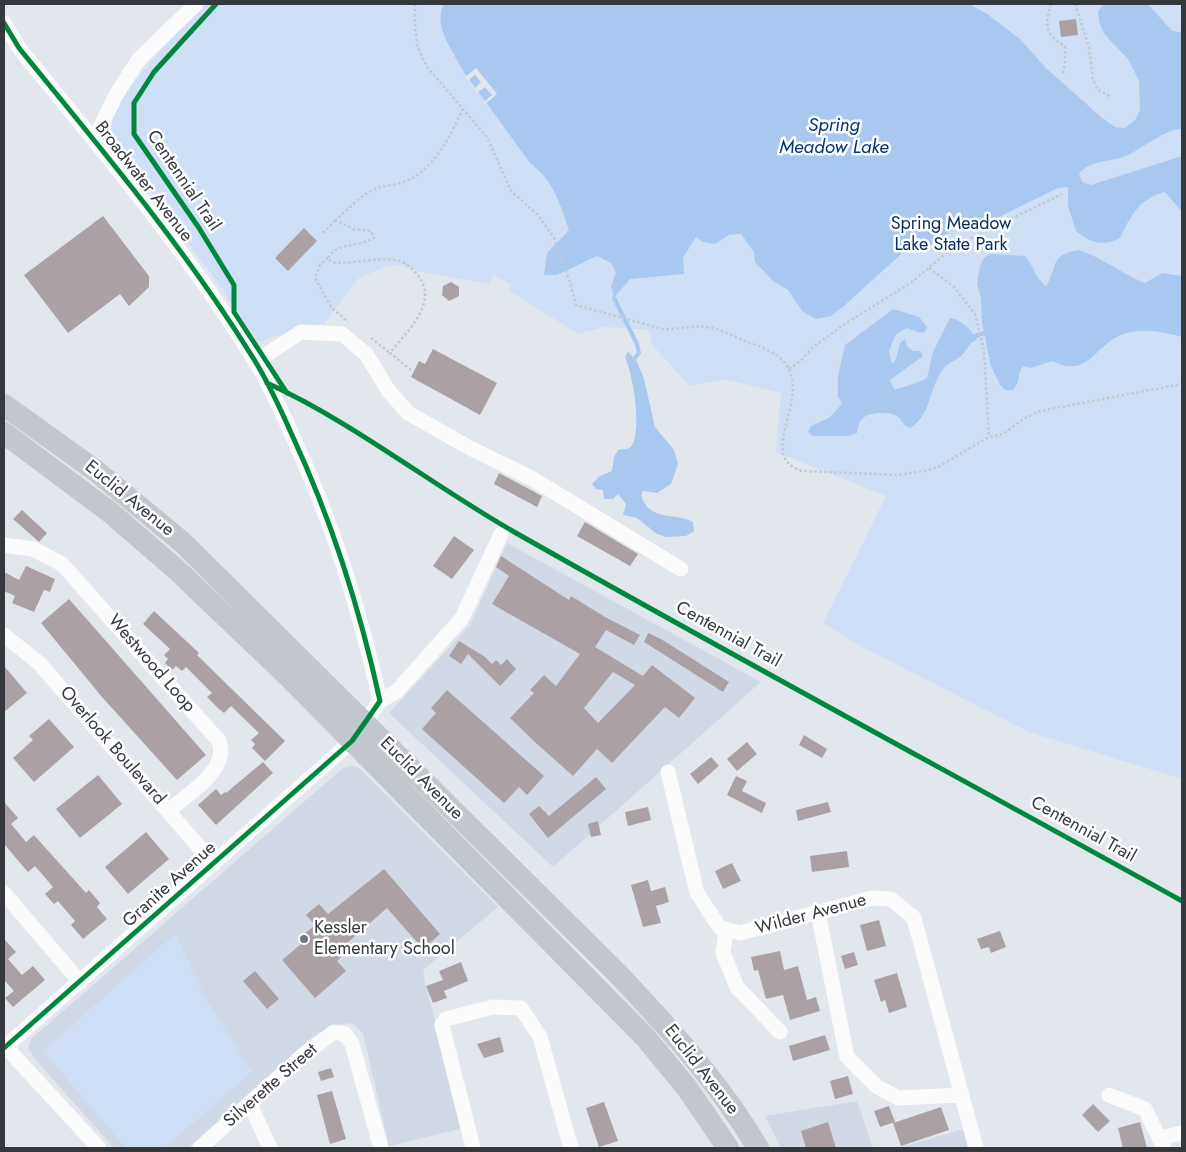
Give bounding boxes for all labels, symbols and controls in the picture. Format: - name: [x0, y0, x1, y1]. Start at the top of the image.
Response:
- water label: Spring Meadow Lake: [779, 115, 889, 159]
- street label: Broadwater Avenue: [89, 118, 197, 246]
- street label: Centennial Trail: [141, 126, 225, 236]
- park label: Spring Meadow Lake State Park: [891, 214, 1011, 256]
- street label: Euclid Avenue: [80, 456, 178, 542]
- street label: Centennial Trail: [672, 597, 784, 673]
- street label: Westwood Loop: [103, 611, 199, 717]
- street label: Overlook Boulevard: [55, 682, 169, 810]
- street label: Euclid Avenue: [375, 733, 467, 825]
- street label: Centennial Trail: [1027, 792, 1139, 868]
- street label: Granite Avenue: [119, 838, 221, 932]
- street label: Wilder Avenue: [753, 890, 869, 940]
- place label: Kessler Elementary School: [314, 918, 455, 961]
- marker: Kessler Elementary School: [298, 933, 310, 945]
- street label: Euclid Avenue: [659, 1021, 743, 1119]
- street label: Silverette Street: [220, 1039, 322, 1133]

